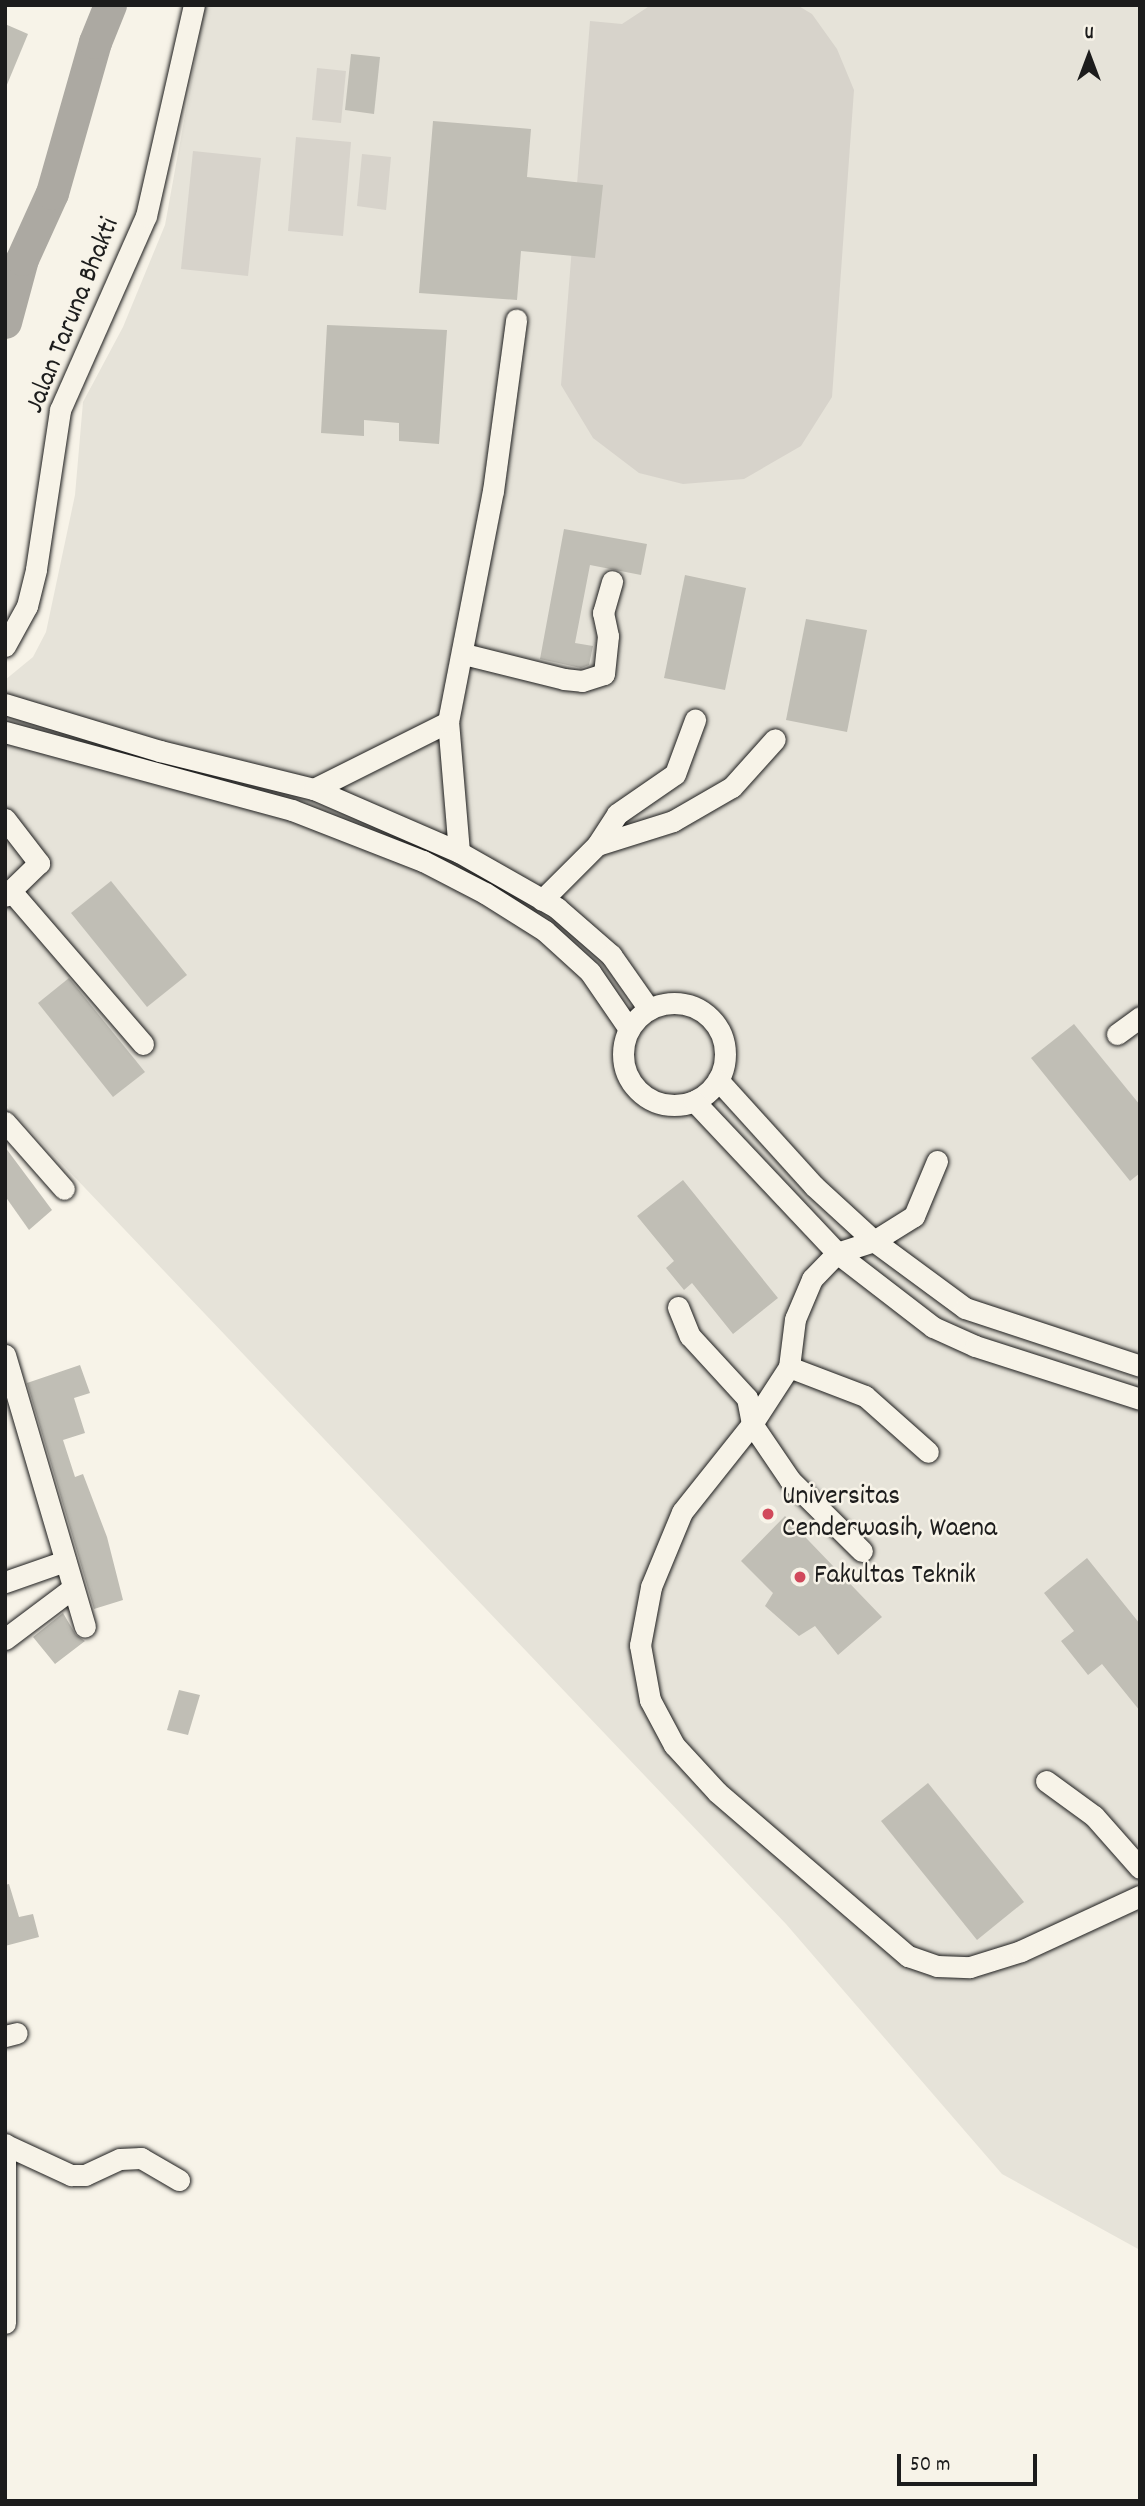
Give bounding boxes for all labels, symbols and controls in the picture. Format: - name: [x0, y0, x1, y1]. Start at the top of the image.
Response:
- north arrow: [1054, 21, 1124, 91]
- text: U: [1084, 21, 1094, 48]
- street label: Jalan Taruna Bhakti: [19, 213, 129, 419]
- place label: Universitas Cenderwasih, Waena: [782, 1481, 997, 1547]
- marker: Universitas Cenderwasih, Waena: [760, 1506, 776, 1522]
- place label: Fakultas Teknik: [814, 1560, 976, 1594]
- marker: Fakultas Teknik: [792, 1569, 808, 1585]
- scale bar: [900, 2440, 1040, 2484]
- text: 50 m: [910, 2451, 950, 2481]

